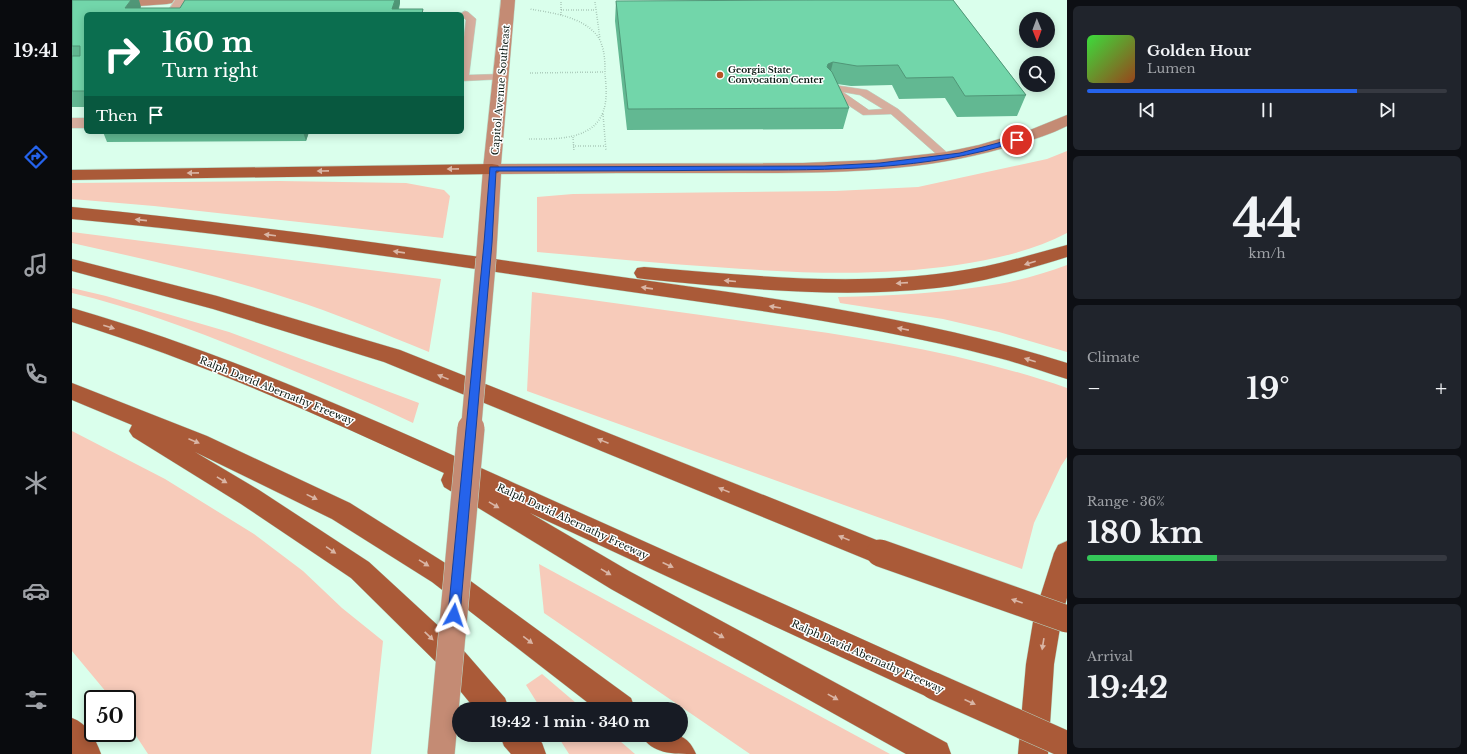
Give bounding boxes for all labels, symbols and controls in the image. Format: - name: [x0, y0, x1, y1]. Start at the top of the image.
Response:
- north arrow: [1019, 12, 1055, 48]
- map controls: [1019, 12, 1055, 92]
- street label: Capitol Avenue Southeast: [488, 24, 513, 156]
- text: 160 m: [162, 25, 253, 60]
- icon: right: [96, 28, 148, 80]
- text: 19:41: [14, 40, 58, 62]
- text: Golden Hour: [1147, 41, 1251, 60]
- button: search: [1019, 56, 1055, 92]
- text: Turn right: [162, 60, 258, 82]
- text: Lumen: [1147, 60, 1196, 77]
- place label: Georgia State Convocation Center: [728, 64, 824, 85]
- marker: Georgia State Convocation Center: [715, 70, 725, 80]
- icon: previous: [1136, 99, 1158, 121]
- icon: pause: [1256, 99, 1278, 121]
- icon: next: [1376, 99, 1398, 121]
- icon: arrive: [145, 104, 167, 126]
- text: Then: [96, 106, 137, 125]
- pin: [1000, 123, 1034, 157]
- icon: arrive: [1006, 129, 1028, 151]
- icon: directions: [22, 143, 50, 171]
- one-way arrow: [447, 166, 459, 173]
- one-way arrow: [316, 168, 329, 174]
- one-way arrow: [186, 170, 199, 176]
- text: 44: [1232, 187, 1302, 251]
- one-way arrow: [135, 216, 147, 223]
- one-way arrow: [264, 232, 276, 238]
- text: km/h: [1249, 245, 1285, 262]
- one-way arrow: [393, 249, 405, 255]
- icon: music: [22, 251, 50, 279]
- one-way arrow: [1023, 260, 1035, 266]
- one-way arrow: [724, 277, 736, 284]
- one-way arrow: [896, 280, 908, 287]
- one-way arrow: [641, 285, 653, 291]
- one-way arrow: [769, 304, 782, 310]
- one-way arrow: [104, 324, 116, 330]
- one-way arrow: [897, 326, 910, 332]
- text: Climate: [1087, 349, 1140, 366]
- street label: Ralph David Abernathy Freeway: [198, 353, 356, 428]
- one-way arrow: [1023, 357, 1035, 363]
- icon: phone: [22, 360, 50, 388]
- text: 19°: [1246, 370, 1290, 407]
- one-way arrow: [437, 373, 449, 379]
- text: −: [1087, 375, 1101, 402]
- text: +: [1435, 375, 1447, 402]
- one-way arrow: [189, 438, 200, 444]
- one-way arrow: [597, 438, 608, 444]
- icon: climate: [22, 469, 50, 497]
- one-way arrow: [216, 476, 228, 483]
- street label: Ralph David Abernathy Freeway: [495, 481, 651, 563]
- one-way arrow: [717, 486, 729, 492]
- text: Range · 36%: [1087, 493, 1165, 510]
- one-way arrow: [306, 494, 317, 500]
- one-way arrow: [488, 501, 500, 508]
- text: 180 km: [1087, 514, 1203, 551]
- one-way arrow: [838, 535, 850, 541]
- one-way arrow: [325, 547, 337, 554]
- one-way arrow: [419, 559, 429, 567]
- one-way arrow: [662, 562, 674, 568]
- one-way arrow: [600, 568, 612, 575]
- icon: car: [22, 577, 50, 605]
- position arrow: [433, 594, 475, 636]
- one-way arrow: [1011, 598, 1023, 604]
- street label: Ralph David Abernathy Freeway: [790, 617, 947, 696]
- one-way arrow: [424, 631, 434, 640]
- one-way arrow: [713, 631, 725, 638]
- one-way arrow: [523, 636, 534, 644]
- one-way arrow: [1040, 638, 1046, 650]
- text: Arrival: [1087, 648, 1133, 665]
- text: 19:42: [1087, 669, 1168, 706]
- icon: filters: [22, 686, 50, 714]
- speed limit sign: 50: [84, 690, 136, 742]
- one-way arrow: [827, 694, 839, 701]
- one-way arrow: [964, 699, 976, 705]
- text: 19:42 · 1 min · 340 m: [490, 712, 650, 731]

